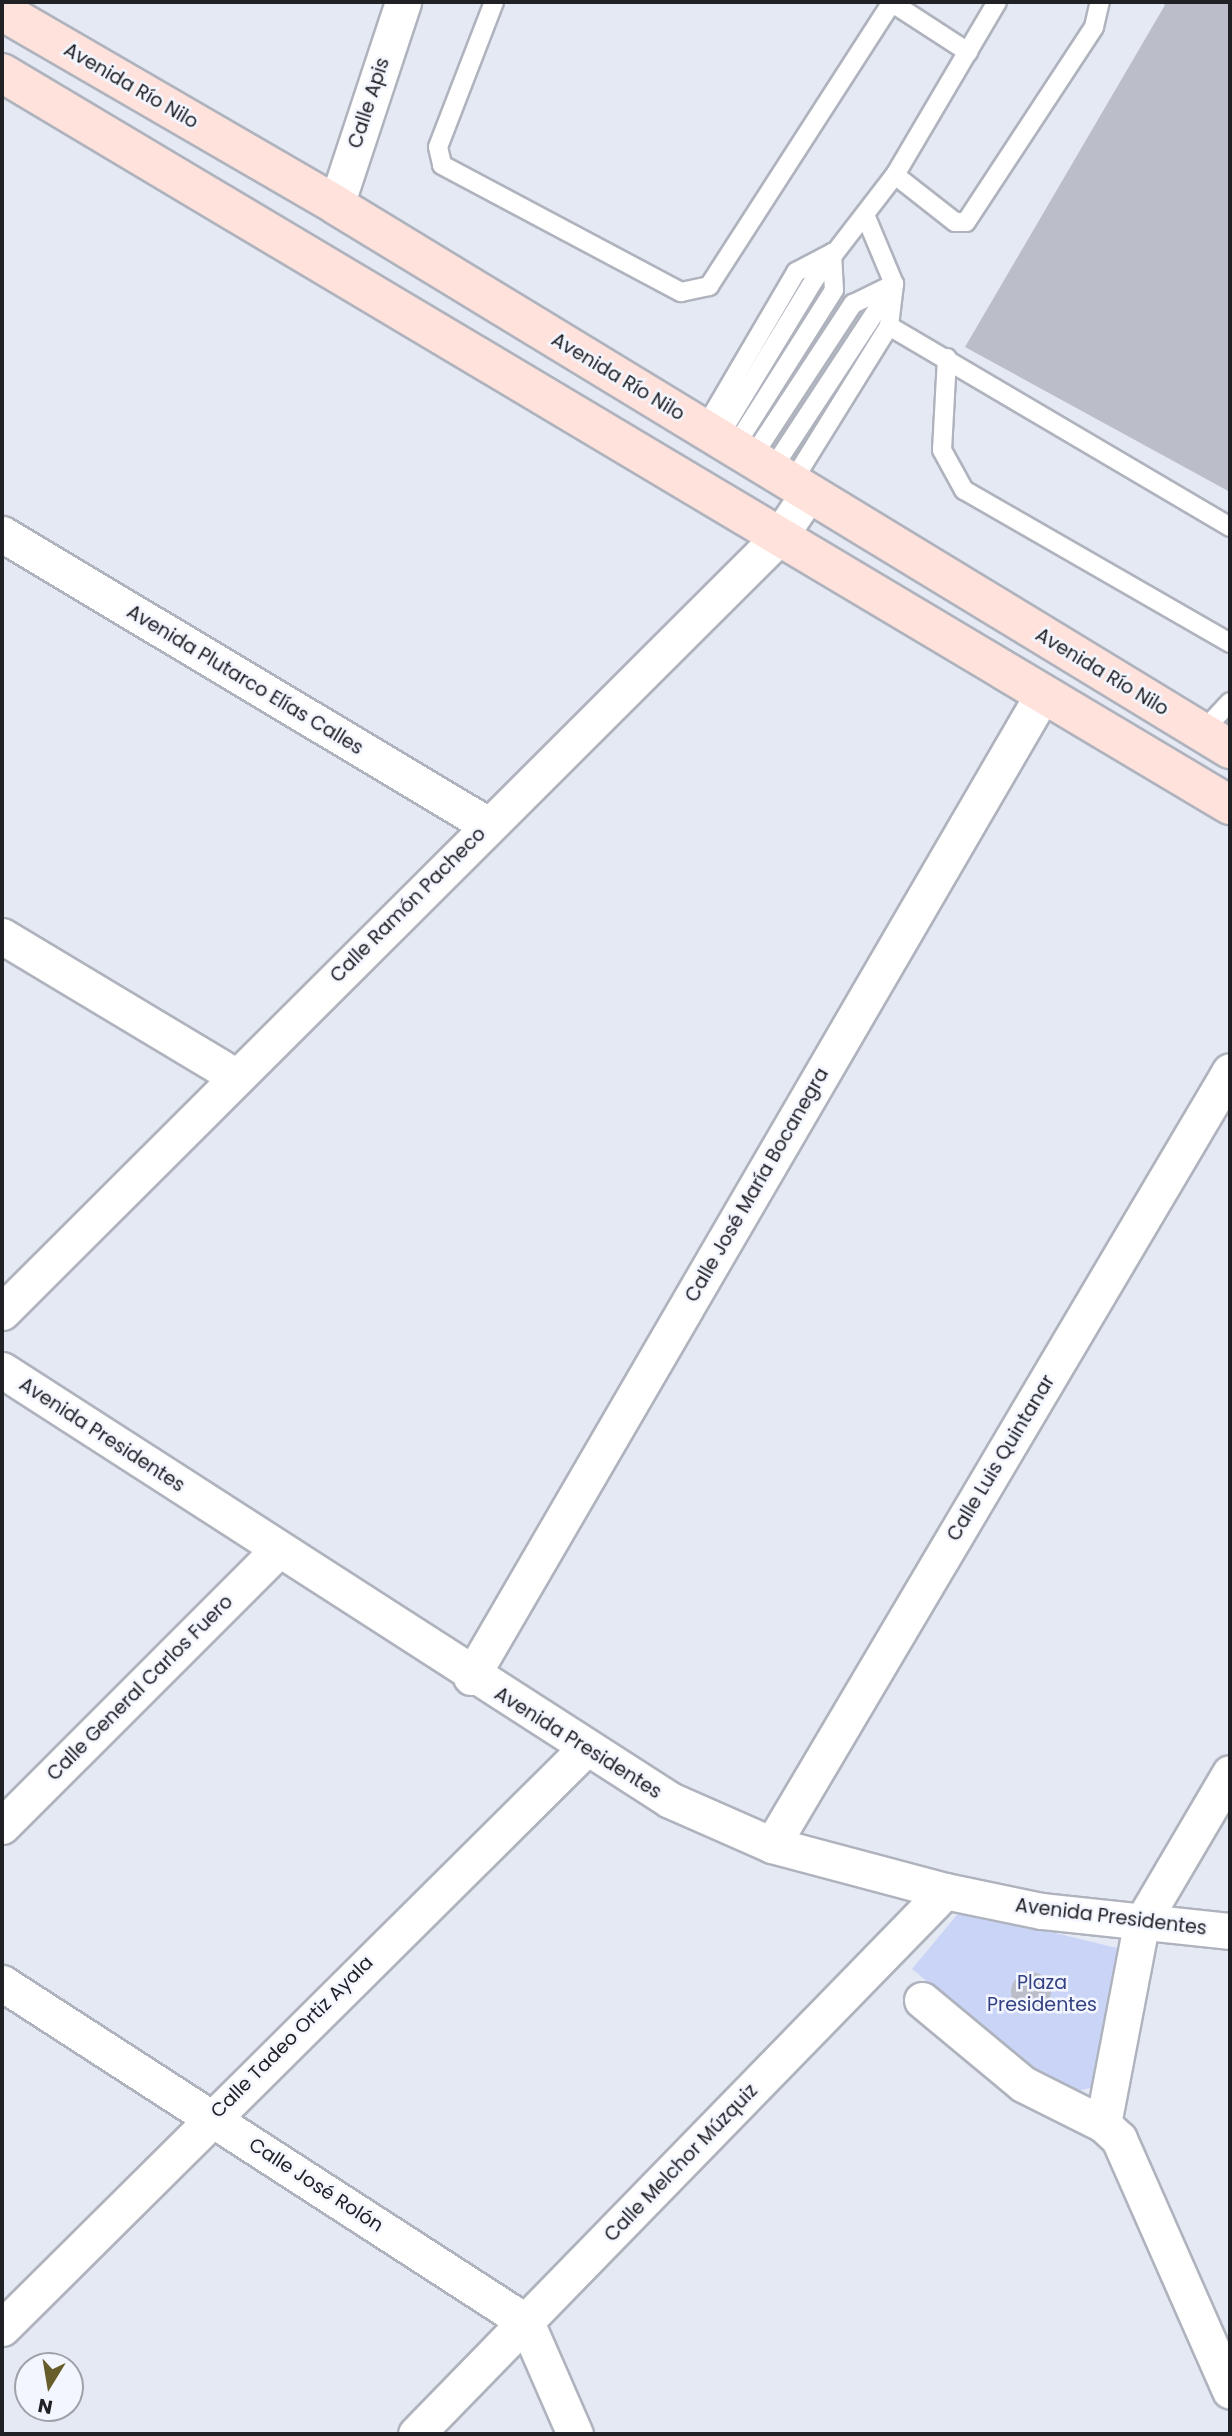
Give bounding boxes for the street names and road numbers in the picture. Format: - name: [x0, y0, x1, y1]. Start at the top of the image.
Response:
- street label: Avenida Río Nilo: [60, 38, 202, 134]
- street label: Calle Apis: [344, 55, 394, 151]
- street label: Avenida Río Nilo: [547, 328, 689, 426]
- street label: Avenida Plutarco Elías Calles: [123, 600, 367, 760]
- street label: Avenida Río Nilo: [1031, 623, 1173, 721]
- street label: Calle Ramón Pacheco: [326, 823, 490, 987]
- street label: Calle José María Bocanegra: [681, 1064, 833, 1306]
- street label: Calle Luis Quintanar: [942, 1371, 1060, 1545]
- street label: Avenida Presidentes: [15, 1373, 189, 1497]
- street label: Calle General Carlos Fuero: [42, 1590, 238, 1786]
- street label: Avenida Presidentes: [490, 1682, 666, 1804]
- street label: Avenida Presidentes: [1014, 1894, 1208, 1940]
- street label: Calle Tadeo Ortiz Ayala: [206, 1951, 378, 2123]
- street label: Calle Melchor Múzquiz: [600, 2080, 762, 2246]
- street label: Calle José Rolón: [245, 2133, 387, 2237]

